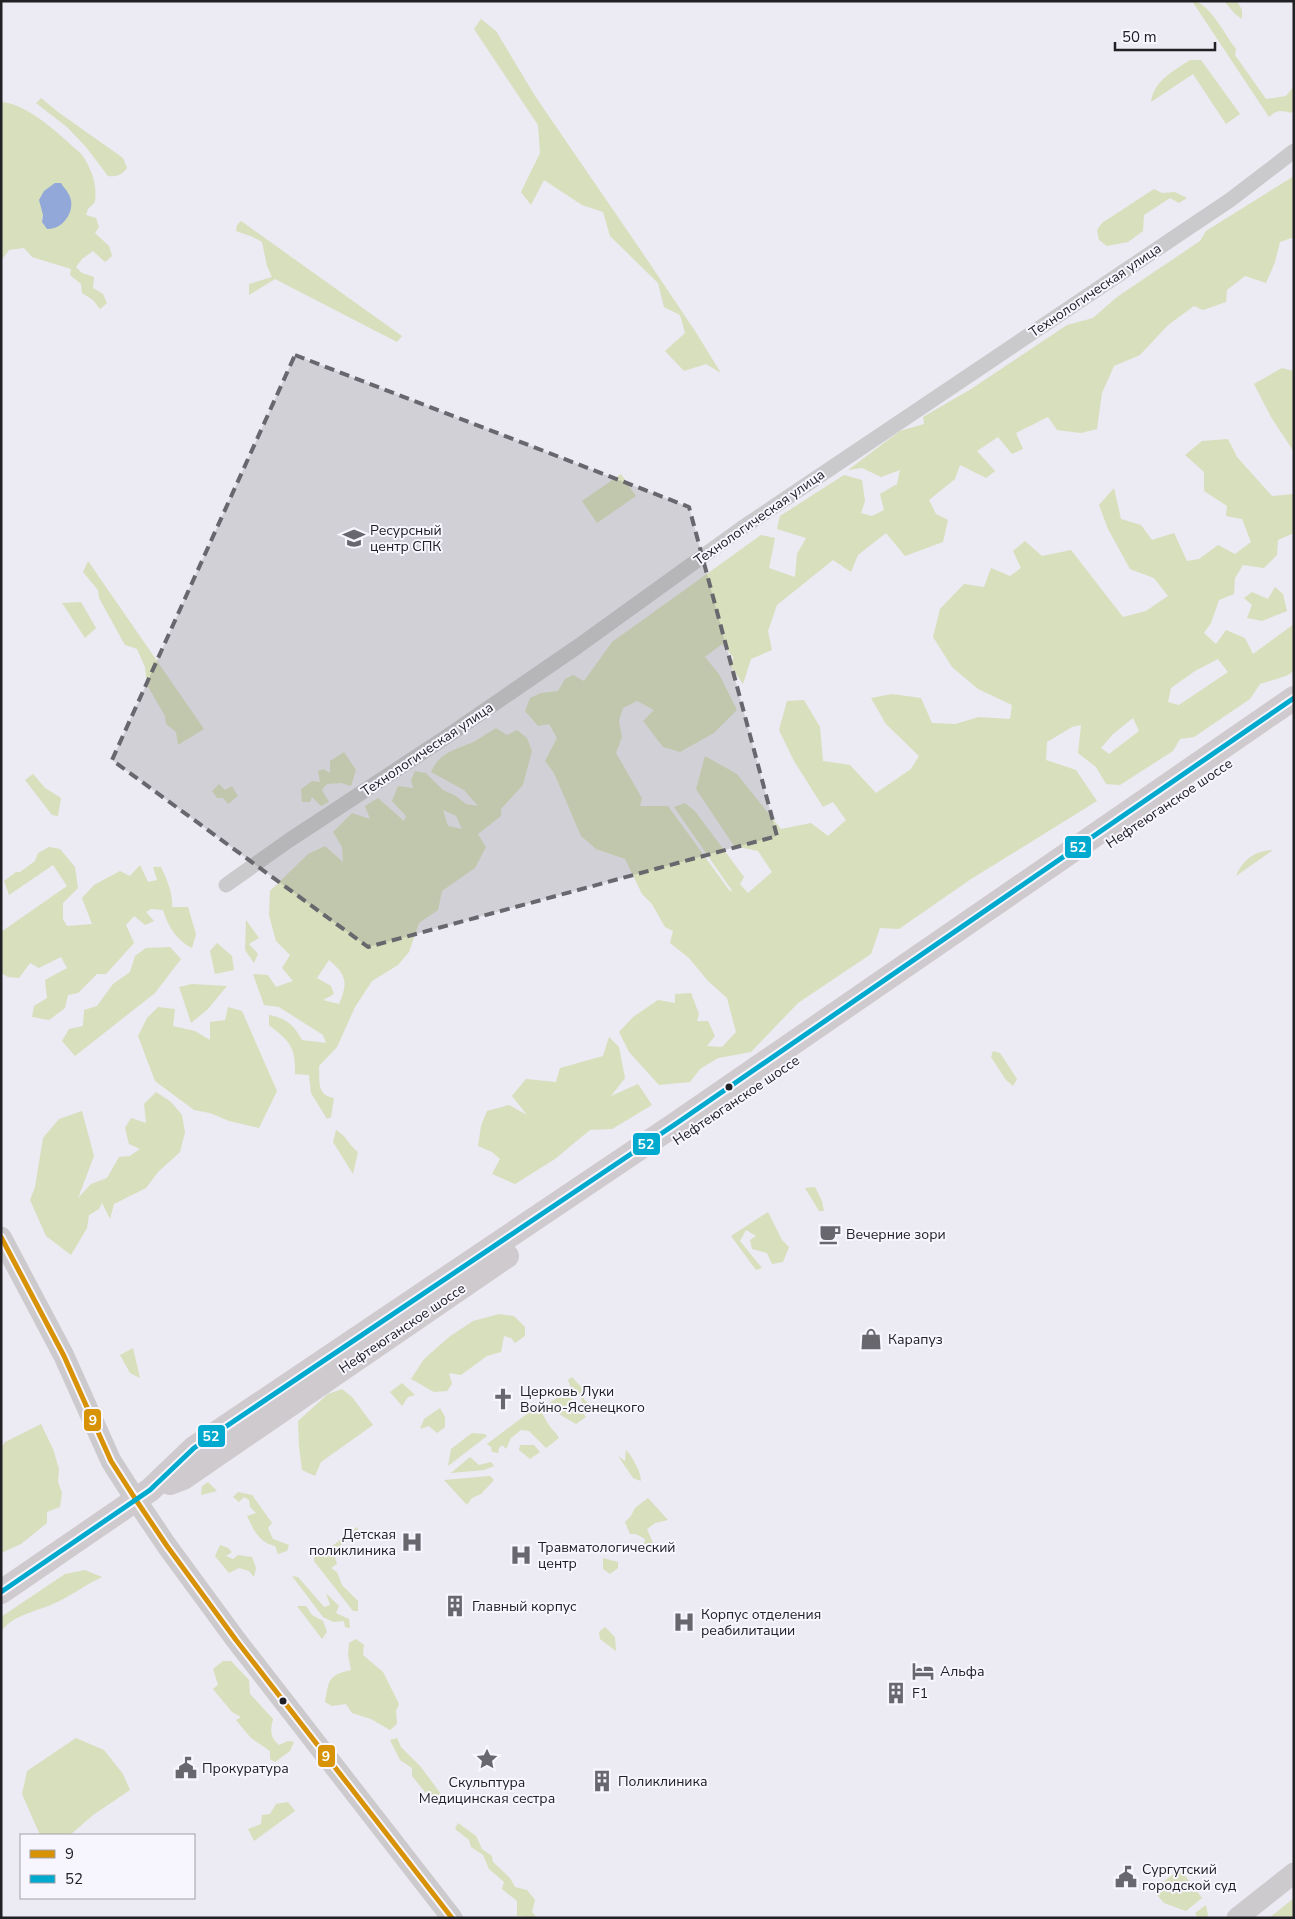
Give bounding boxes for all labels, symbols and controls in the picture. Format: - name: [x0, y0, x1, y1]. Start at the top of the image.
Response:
- scale bar: [1115, 20, 1215, 52]
- text: 50 m: [1122, 27, 1157, 47]
- street label: Технологическая улица: [1025, 239, 1165, 342]
- street label: Технологическая улица: [690, 465, 828, 570]
- place label: Ресурсный центр СПК: [370, 521, 442, 556]
- school or university icon: Ресурсный центр СПК: [341, 525, 367, 551]
- street label: Технологическая улица: [357, 698, 497, 801]
- street label: Нефтеюганское шоссе: [1102, 754, 1236, 853]
- line badge: 52: [1064, 835, 1092, 859]
- text: 52: [1070, 838, 1086, 857]
- street label: Нефтеюганское шоссе: [669, 1051, 803, 1150]
- unlabelled marker: [724, 1082, 734, 1092]
- line badge: 52: [632, 1132, 661, 1156]
- text: 52: [638, 1135, 654, 1154]
- cafe icon: Вечерние зори: [817, 1221, 843, 1247]
- place label: Вечерние зори: [846, 1225, 946, 1244]
- street label: Нефтеюганское шоссе: [335, 1279, 469, 1378]
- shop icon: Карапуз: [858, 1326, 884, 1352]
- place label: Карапуз: [888, 1330, 943, 1349]
- place label: Церковь Луки Войно-Ясенецкого: [520, 1382, 645, 1417]
- church icon: Церковь Луки Войно-Ясенецкого: [490, 1386, 516, 1412]
- line badge: 9: [83, 1408, 102, 1432]
- text: 9: [89, 1411, 97, 1430]
- line badge: 52: [197, 1424, 226, 1448]
- text: 52: [203, 1427, 219, 1446]
- place label: Детская поликлиника: [309, 1525, 396, 1560]
- hospital icon: Детская поликлиника: [399, 1529, 425, 1555]
- place label: Травматологический центр: [538, 1538, 676, 1573]
- hospital icon: Травматологический центр: [508, 1542, 534, 1568]
- building icon: Главный корпус: [442, 1593, 468, 1619]
- place label: Главный корпус: [472, 1597, 577, 1616]
- place label: Корпус отделения реабилитации: [701, 1605, 821, 1640]
- hospital icon: Корпус отделения реабилитации: [671, 1609, 697, 1635]
- hotel icon: Альфа: [910, 1658, 936, 1684]
- place label: Альфа: [940, 1662, 984, 1681]
- building icon: F1: [883, 1680, 909, 1706]
- place label: F1: [912, 1684, 928, 1703]
- unlabelled marker: [278, 1696, 288, 1706]
- line badge: 9: [317, 1744, 336, 1768]
- place icon: Скульптура Медицинская сестра: [474, 1746, 500, 1772]
- text: 9: [322, 1747, 330, 1766]
- public building icon: Прокуратура: [173, 1755, 199, 1781]
- place label: Прокуратура: [202, 1759, 289, 1778]
- building icon: Поликлиника: [589, 1768, 615, 1794]
- place label: Поликлиника: [618, 1772, 707, 1791]
- place label: Скульптура Медицинская сестра: [419, 1773, 555, 1808]
- legend: [20, 1834, 195, 1899]
- text: 9: [65, 1844, 74, 1864]
- place label: Сургутский городской суд: [1142, 1860, 1236, 1895]
- public building icon: Сургутский городской суд: [1113, 1864, 1139, 1890]
- text: 52: [65, 1869, 83, 1889]

